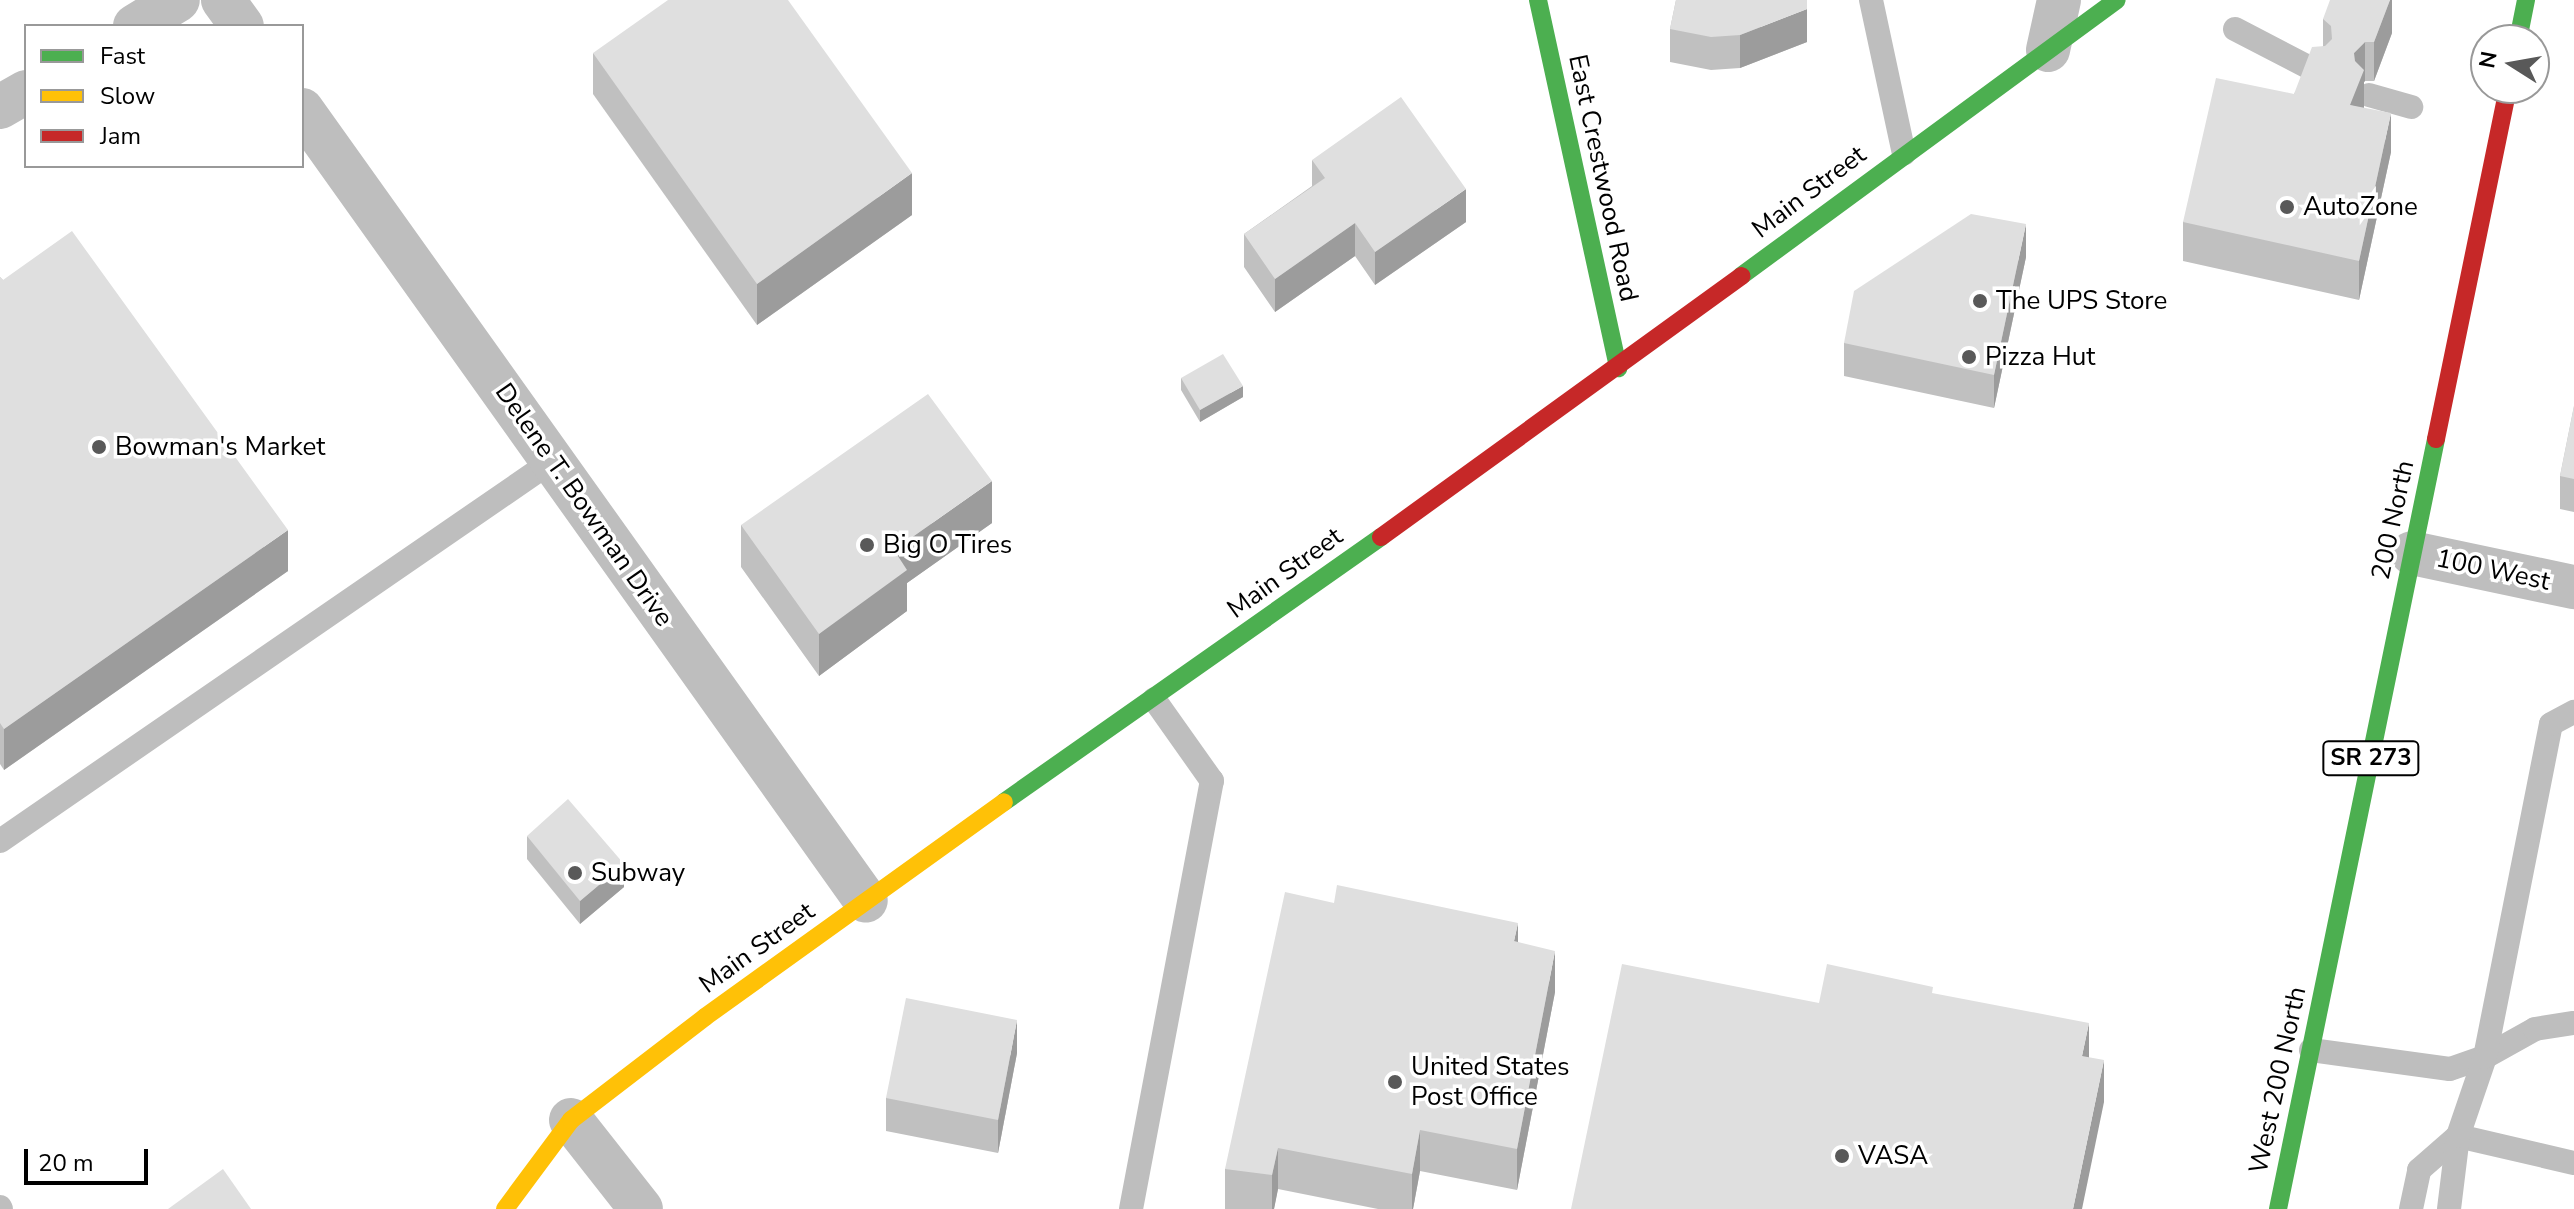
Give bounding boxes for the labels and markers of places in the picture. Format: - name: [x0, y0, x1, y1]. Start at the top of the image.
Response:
- place label: AutoZone: [2303, 191, 2418, 223]
- marker: AutoZone: [2278, 198, 2296, 216]
- place label: The UPS Store: [1996, 285, 2167, 317]
- marker: The UPS Store: [1971, 292, 1989, 310]
- place label: Pizza Hut: [1985, 341, 2095, 373]
- marker: Pizza Hut: [1960, 348, 1978, 366]
- place label: Bowman's Market: [115, 431, 325, 463]
- marker: Bowman's Market: [90, 438, 108, 456]
- place label: Big O Tires: [883, 529, 1012, 561]
- marker: Big O Tires: [858, 536, 876, 554]
- place label: Subway: [591, 857, 685, 889]
- marker: Subway: [566, 864, 584, 882]
- place label: United States Post Office: [1411, 1051, 1570, 1112]
- marker: United States Post Office: [1386, 1073, 1404, 1091]
- place label: VASA: [1858, 1140, 1928, 1172]
- marker: VASA: [1833, 1147, 1851, 1165]

